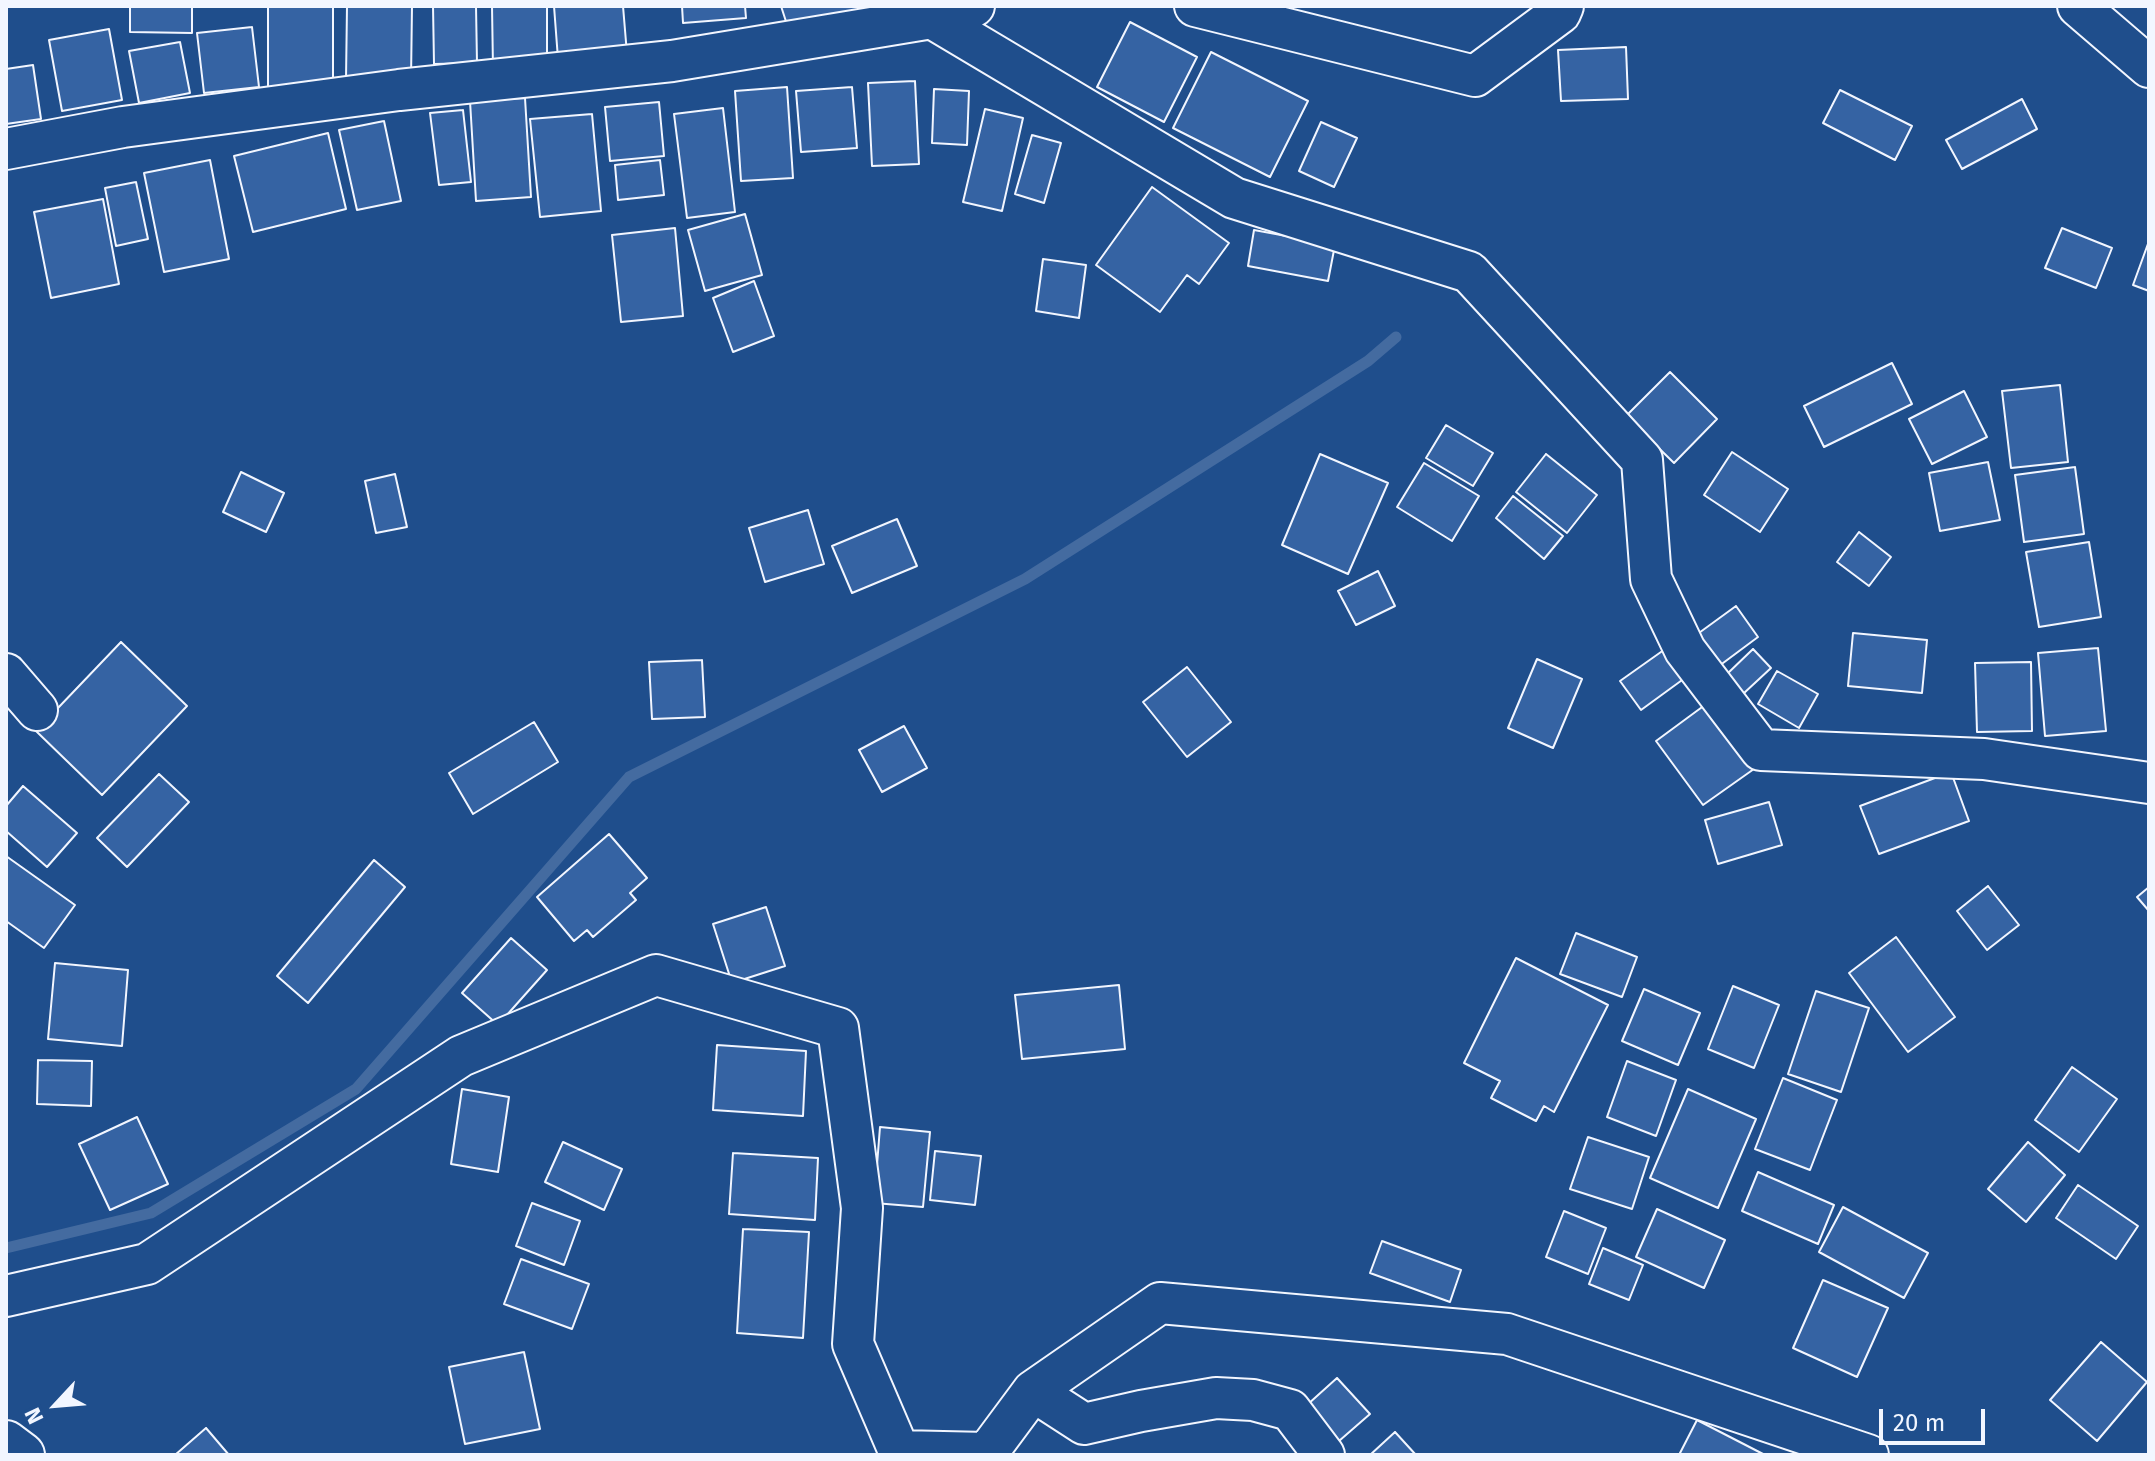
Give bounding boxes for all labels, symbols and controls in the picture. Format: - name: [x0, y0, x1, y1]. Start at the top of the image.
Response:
- north arrow: [16, 1365, 96, 1445]
- scale bar: [1883, 1393, 1989, 1443]
- text: N: [19, 1403, 49, 1428]
- text: 20 m: [1893, 1409, 1945, 1437]

